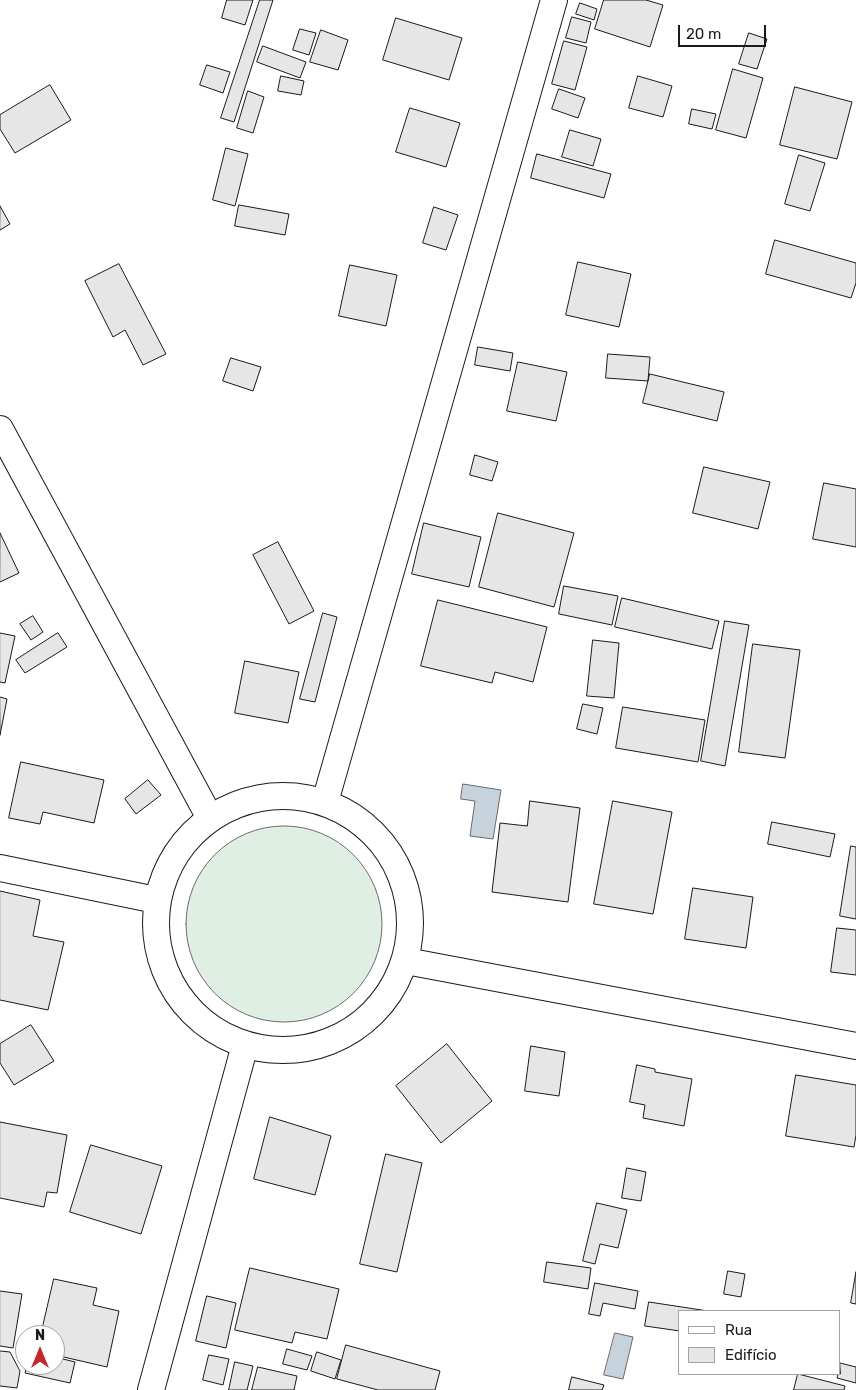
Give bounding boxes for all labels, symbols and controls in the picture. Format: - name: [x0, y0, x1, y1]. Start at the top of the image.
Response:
- scale bar: [681, 15, 768, 47]
- text: 20 m: [686, 25, 721, 43]
- legend: [678, 1310, 841, 1375]
- text: Rua: [725, 1321, 752, 1339]
- north arrow: [15, 1325, 65, 1375]
- text: N: [35, 1327, 45, 1344]
- text: Edifício: [725, 1346, 777, 1364]

